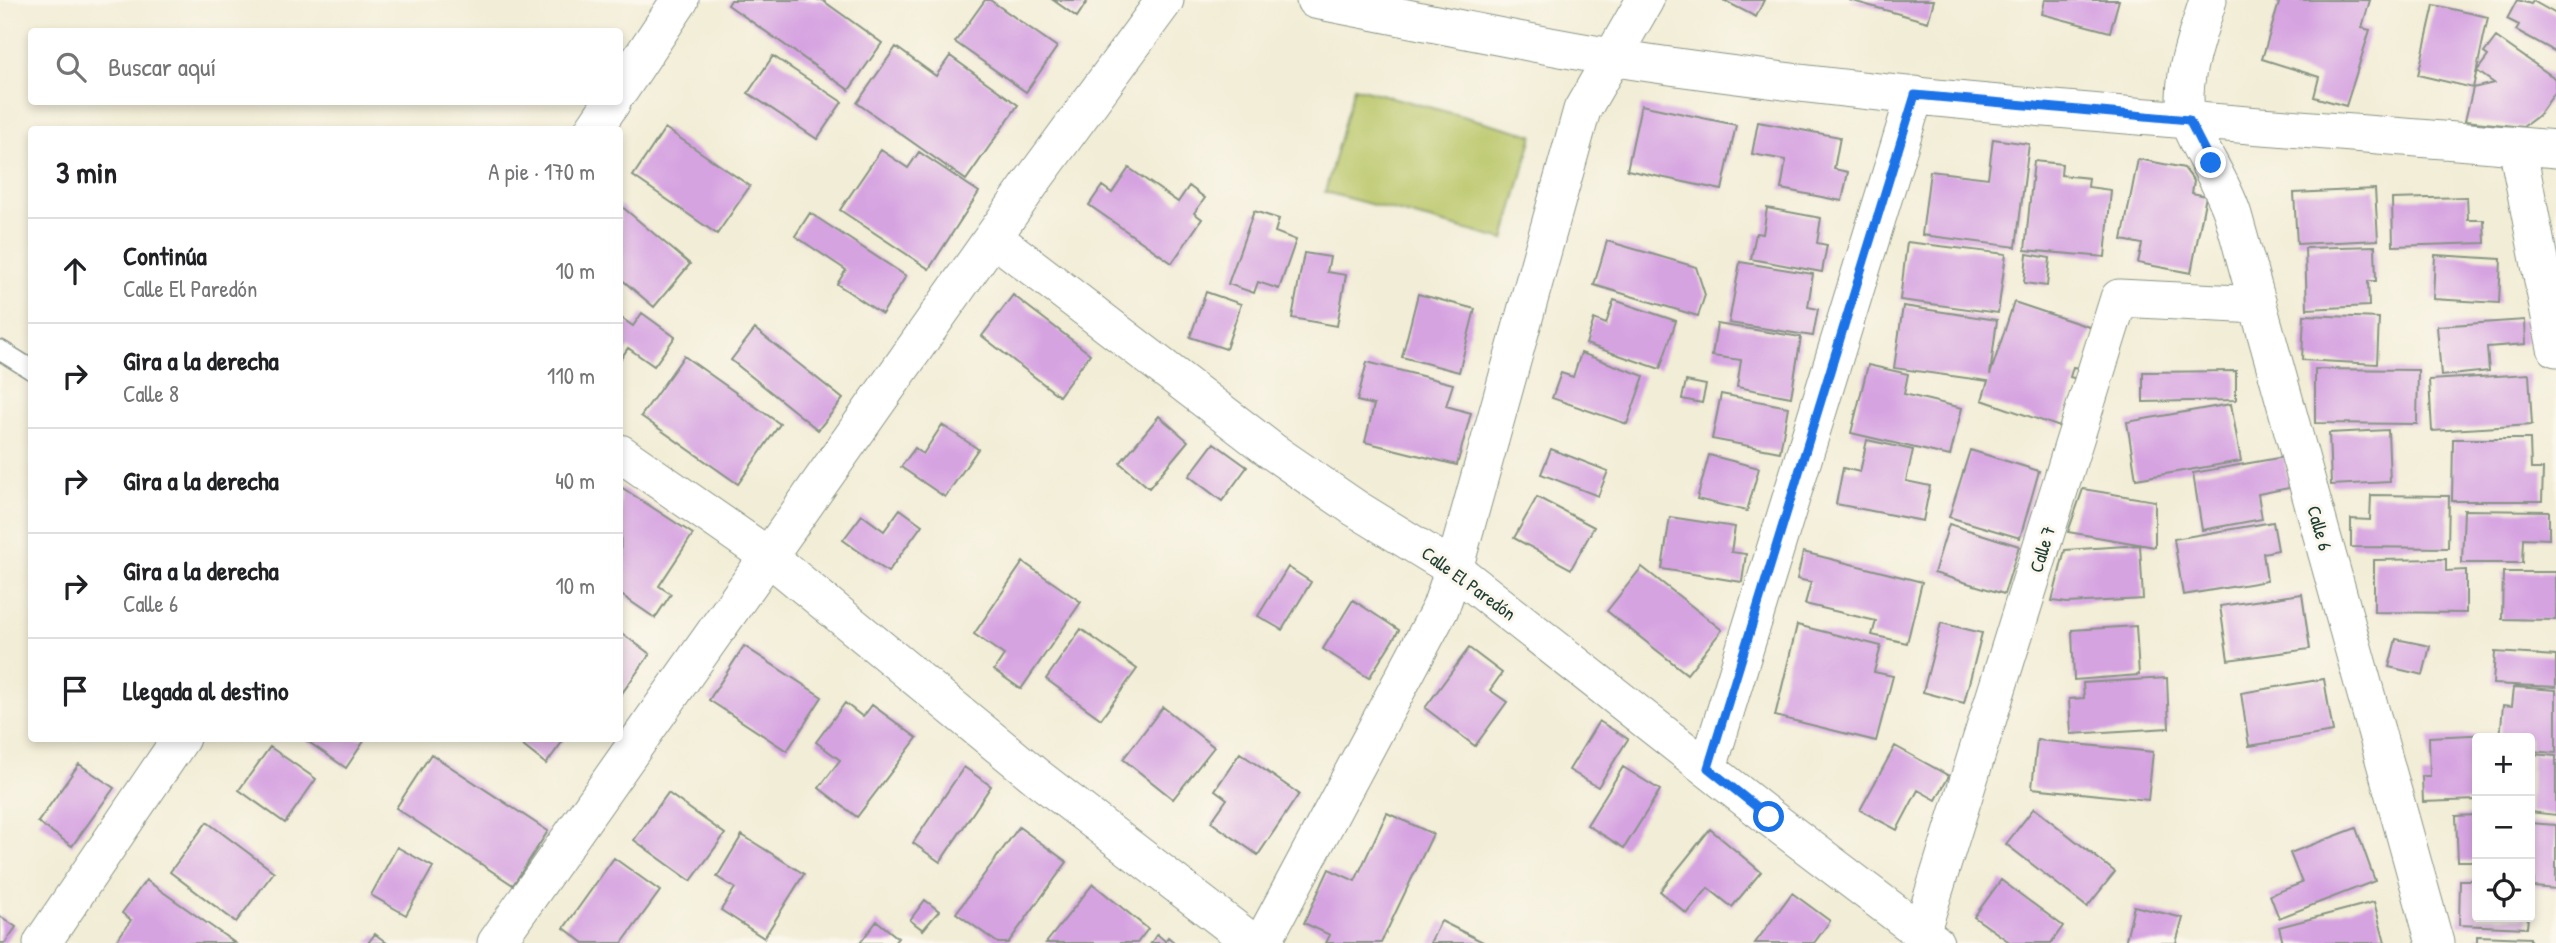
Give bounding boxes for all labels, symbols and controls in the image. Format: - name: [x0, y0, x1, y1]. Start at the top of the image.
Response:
- search box: [28, 28, 623, 105]
- icon: search: [52, 48, 90, 86]
- text: Buscar aquí: [108, 49, 216, 84]
- route end: [2195, 147, 2226, 178]
- text: 3 min: [56, 152, 117, 192]
- text: A pie · 170 m: [488, 156, 595, 187]
- text: Continúa: [123, 238, 207, 273]
- icon: ahead: [56, 252, 94, 290]
- text: 10 m: [555, 255, 595, 286]
- text: Calle El Paredón: [123, 273, 257, 304]
- text: Gira a la derecha: [123, 343, 279, 378]
- icon: right: [56, 357, 94, 395]
- text: 110 m: [547, 360, 595, 391]
- text: Calle 8: [123, 378, 179, 409]
- icon: right: [56, 462, 94, 500]
- text: Gira a la derecha: [123, 463, 279, 498]
- text: 40 m: [555, 465, 595, 496]
- street label: Calle 6: [2301, 503, 2339, 553]
- street label: Calle 7: [2023, 523, 2061, 575]
- street label: Calle El Paredón: [1416, 540, 1522, 626]
- text: Gira a la derecha: [123, 553, 279, 588]
- icon: right: [56, 567, 94, 605]
- text: 10 m: [555, 570, 595, 601]
- text: Calle 6: [123, 588, 178, 619]
- icon: arrive: [56, 672, 94, 710]
- text: Llegada al destino: [123, 673, 289, 708]
- map controls: [2472, 733, 2535, 922]
- button: +: [2472, 733, 2535, 796]
- button: −: [2472, 796, 2535, 859]
- route start: [1753, 801, 1784, 832]
- button: locate: [2472, 859, 2535, 922]

